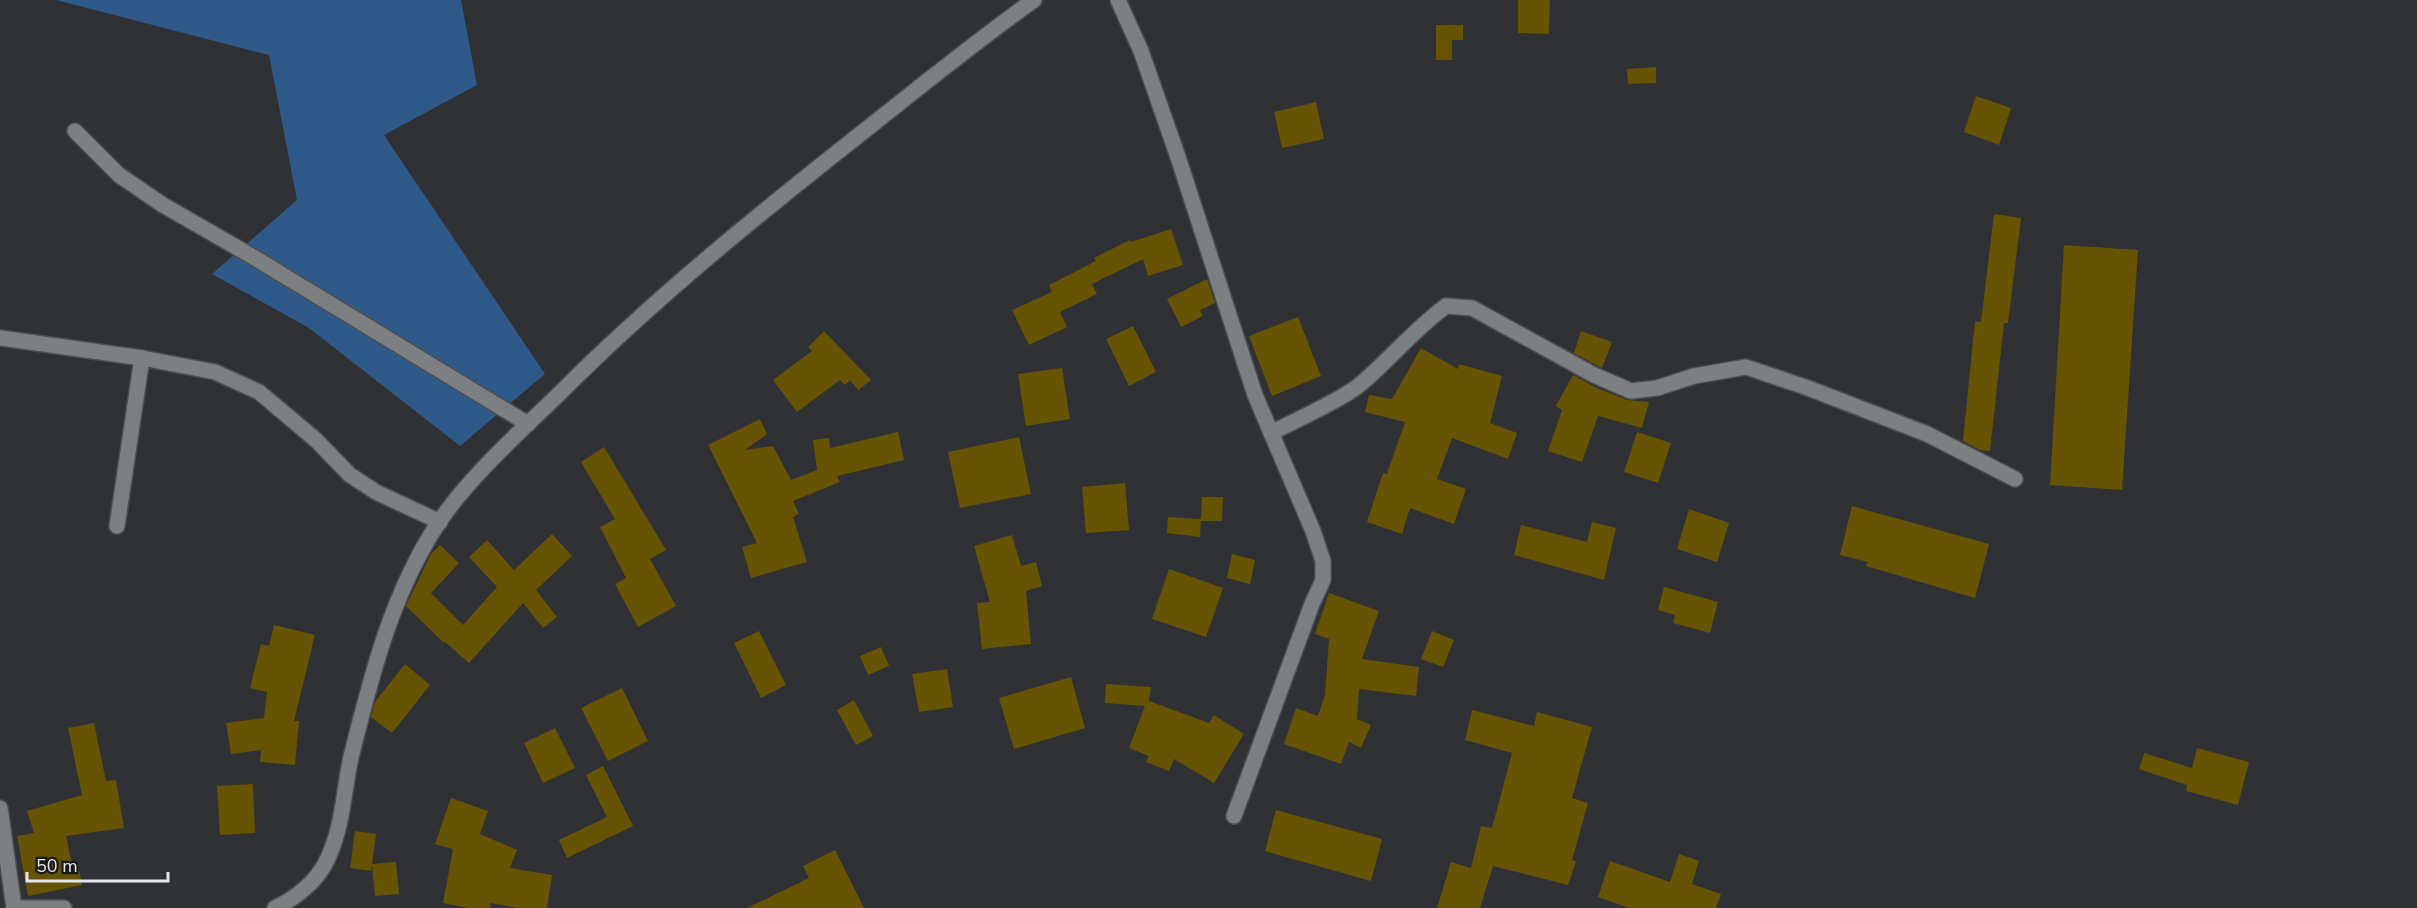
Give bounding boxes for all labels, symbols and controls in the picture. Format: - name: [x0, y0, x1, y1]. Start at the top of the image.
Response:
- scale bar: [27, 845, 168, 883]
- text: 50 m: [36, 854, 78, 878]

